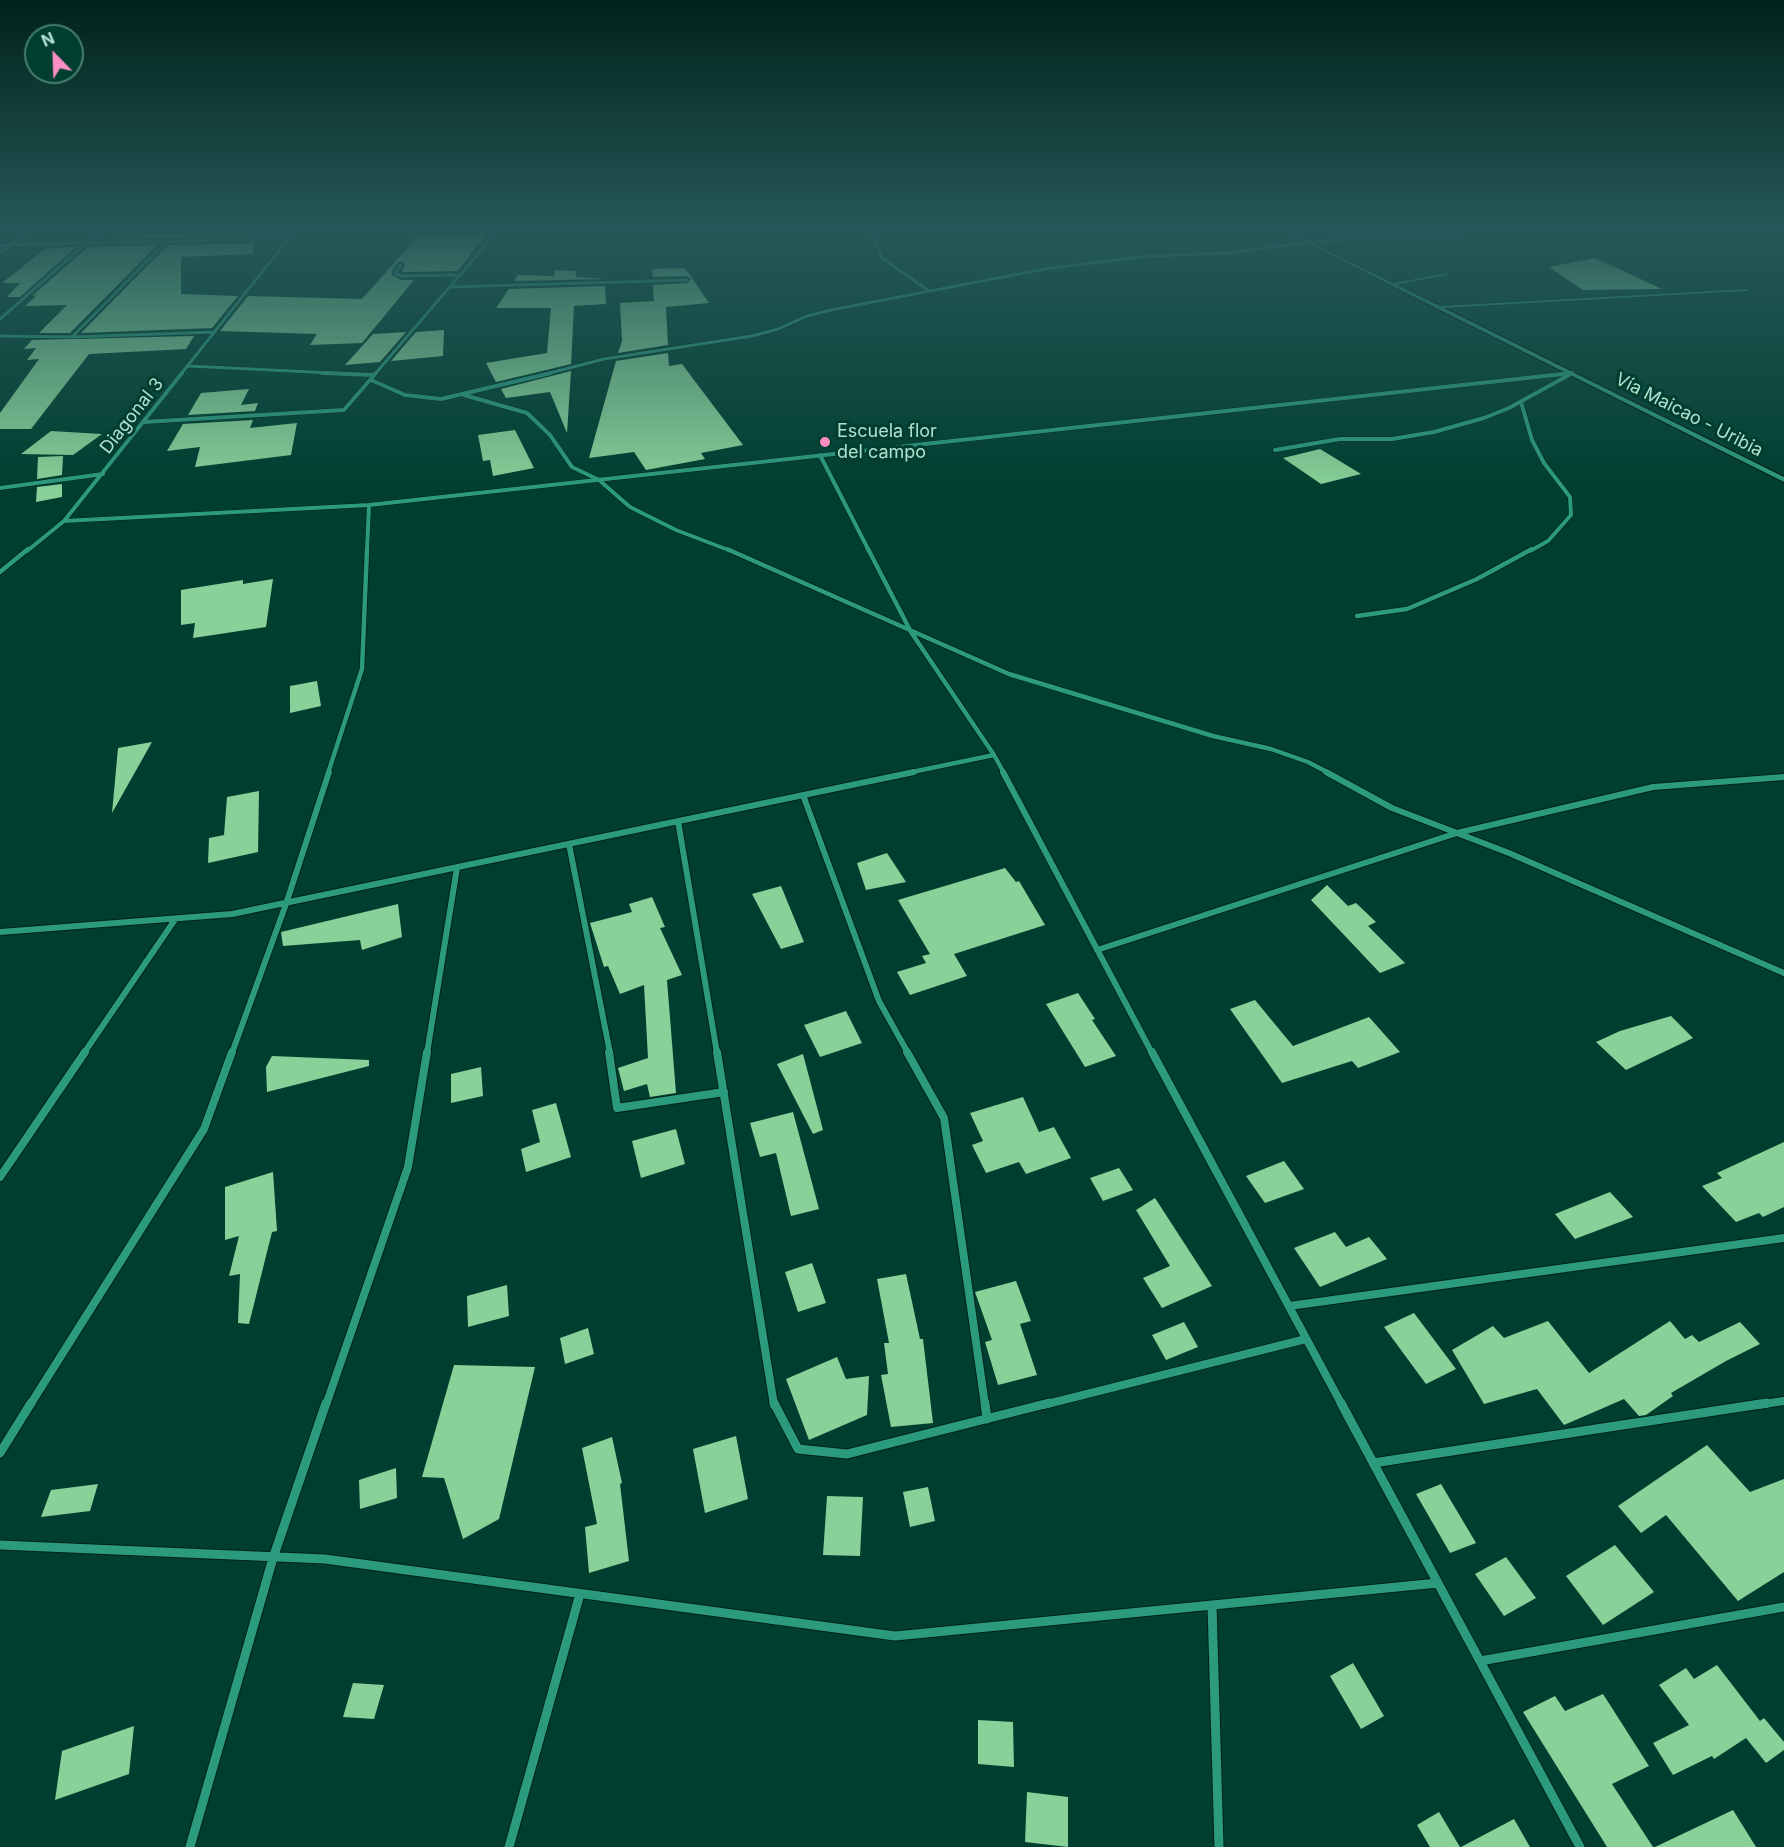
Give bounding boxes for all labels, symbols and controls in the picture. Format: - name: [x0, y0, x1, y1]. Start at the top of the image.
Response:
- north arrow: [24, 24, 84, 84]
- text: N: [38, 28, 57, 51]
- street label: Vía Maicao - Uribia: [1612, 368, 1766, 462]
- street label: Diagonal 3: [96, 374, 168, 458]
- place label: Escuela flor del campo: [837, 421, 937, 464]
- marker: Escuela flor del campo: [818, 435, 832, 449]

